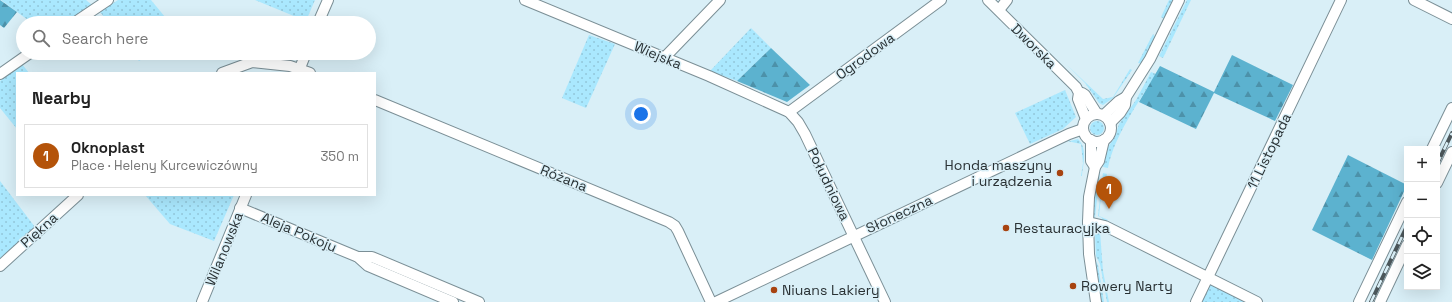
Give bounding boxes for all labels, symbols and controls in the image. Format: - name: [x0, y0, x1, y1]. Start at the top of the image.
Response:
- search box: [16, 16, 376, 60]
- street label: Dworska: [1008, 20, 1060, 72]
- icon: search: [30, 27, 52, 49]
- text: Search here: [62, 29, 148, 48]
- street label: Ogrodowa: [832, 29, 898, 83]
- street label: Wiejska: [631, 37, 685, 73]
- text: Nearby: [32, 87, 91, 109]
- your location: [631, 104, 651, 124]
- street label: 11 Listopada: [1243, 110, 1295, 192]
- text: Oknoplast: [71, 138, 145, 157]
- street label: Południowa: [804, 144, 854, 224]
- map controls: [1404, 146, 1440, 290]
- button: +: [1404, 146, 1440, 182]
- text: 1: [43, 148, 49, 165]
- text: 350 m: [321, 148, 359, 165]
- place label: Honda maszyny i urządzenia: [945, 156, 1052, 190]
- text: Place · Heleny Kurcewiczówny: [71, 157, 258, 174]
- street label: Różana: [538, 160, 590, 196]
- marker: Honda maszyny i urządzenia: [1055, 168, 1065, 178]
- pin: 1: [1096, 176, 1122, 209]
- button: −: [1404, 182, 1440, 218]
- street label: Słoneczna: [863, 191, 935, 237]
- street label: Piękna: [17, 208, 61, 252]
- street label: Aleja Pokoju: [259, 208, 339, 256]
- street label: Wilanowska: [201, 209, 247, 289]
- button: locate: [1404, 218, 1440, 254]
- place label: Restauracyjka: [1014, 219, 1110, 237]
- marker: Restauracyjka: [1001, 223, 1011, 233]
- button: layers: [1404, 254, 1440, 290]
- place label: Rowery Narty: [1081, 277, 1173, 295]
- place label: Niuans Lakiery: [782, 281, 880, 299]
- marker: Rowery Narty: [1068, 281, 1078, 291]
- marker: Niuans Lakiery: [769, 285, 779, 295]

